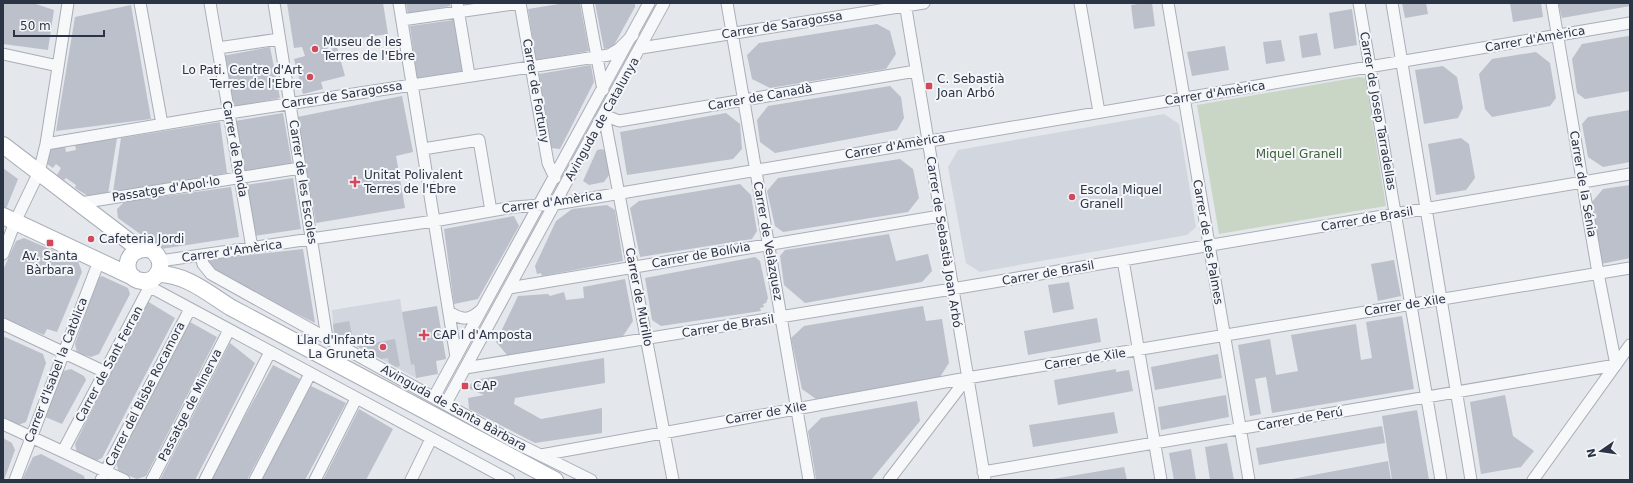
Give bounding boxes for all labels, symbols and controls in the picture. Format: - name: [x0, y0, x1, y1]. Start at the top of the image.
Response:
- street label: Carrer de Saragossa: [721, 9, 843, 41]
- scale bar: [14, 12, 104, 38]
- text: 50 m: [20, 19, 51, 33]
- street label: Carrer d'Amèrica: [1484, 23, 1586, 55]
- street label: Carrer de Josep Tarradellas: [1357, 31, 1399, 191]
- place label: Museu de les Terres de l'Ebre: [322, 35, 415, 63]
- street label: Carrer de Fortuny: [520, 38, 552, 144]
- marker: Museu de les Terres de l'Ebre: [310, 44, 320, 54]
- street label: Avinguda de Catalunya: [562, 55, 642, 183]
- place label: Lo Pati. Centre d'Art Terres de l'Ebre: [182, 63, 302, 91]
- marker: Lo Pati. Centre d'Art Terres de l'Ebre: [305, 72, 315, 82]
- place label: C. Sebastià Joan Arbó: [936, 72, 1005, 100]
- street label: Carrer d'Amèrica: [1164, 78, 1266, 108]
- street label: Carrer de Saragossa: [281, 79, 403, 111]
- street label: Carrer de Canadà: [707, 81, 813, 113]
- marker: C. Sebastià Joan Arbó: [924, 81, 934, 91]
- street label: Carrer de Ronda: [220, 100, 250, 198]
- street label: Carrer de les Escoles: [286, 119, 320, 245]
- street label: Carrer d'Amèrica: [844, 130, 946, 162]
- street label: Carrer de la Sénia: [1567, 130, 1599, 238]
- park label: Miquel Granell: [1256, 147, 1342, 161]
- street label: Carrer de Sebastià Joan Arbó: [924, 155, 964, 329]
- place label: Unitat Polivalent Terres de l'Ebre: [363, 168, 463, 196]
- street label: Passatge d'Apol·lo: [111, 174, 221, 204]
- marker: Unitat Polivalent Terres de l'Ebre: [349, 176, 361, 188]
- street label: Carrer de Les Palmes: [1190, 178, 1226, 306]
- street label: Carrer de Velàzquez: [751, 180, 785, 302]
- place label: Escola Miquel Granell: [1080, 183, 1162, 211]
- street label: Carrer d'Amèrica: [501, 188, 603, 216]
- marker: Escola Miquel Granell: [1067, 192, 1077, 202]
- street label: Carrer de Brasil: [1320, 204, 1414, 234]
- place label: Cafeteria Jordi: [99, 232, 184, 246]
- marker: Cafeteria Jordi: [86, 234, 96, 244]
- street label: Carrer d'Amèrica: [181, 237, 283, 265]
- marker: Av. Santa Bàrbara: [45, 238, 55, 248]
- street label: Carrer de Bolívia: [650, 239, 752, 271]
- street label: Carrer de Murillo: [623, 246, 655, 348]
- place label: Av. Santa Bàrbara: [22, 249, 78, 277]
- street label: Carrer de Brasil: [1001, 258, 1095, 288]
- street label: Carrer de Xile: [1363, 292, 1447, 318]
- street label: Carrer d'Isabel la Catòlica: [22, 295, 90, 445]
- street label: Carrer de Sant Ferran: [72, 304, 146, 424]
- street label: Carrer de Brasil: [681, 312, 775, 340]
- street label: Carrer del Bisbe Rocamora: [102, 319, 188, 469]
- place label: CAP I d'Amposta: [433, 328, 532, 342]
- marker: CAP I d'Amposta: [418, 329, 430, 341]
- place label: Llar d'Infants La Gruneta: [297, 333, 375, 361]
- marker: Llar d'Infants La Gruneta: [378, 342, 388, 352]
- street label: Passatge de Minerva: [156, 346, 224, 464]
- street label: Carrer de Xile: [1043, 346, 1127, 372]
- street label: Avinguda de Santa Bàrbara: [379, 362, 529, 454]
- place label: CAP: [473, 379, 497, 393]
- marker: CAP: [460, 381, 470, 391]
- street label: Carrer de Xile: [724, 399, 808, 427]
- street label: Carrer de Perú: [1256, 405, 1344, 433]
- north arrow: [1581, 431, 1621, 471]
- text: N: [1584, 447, 1599, 459]

